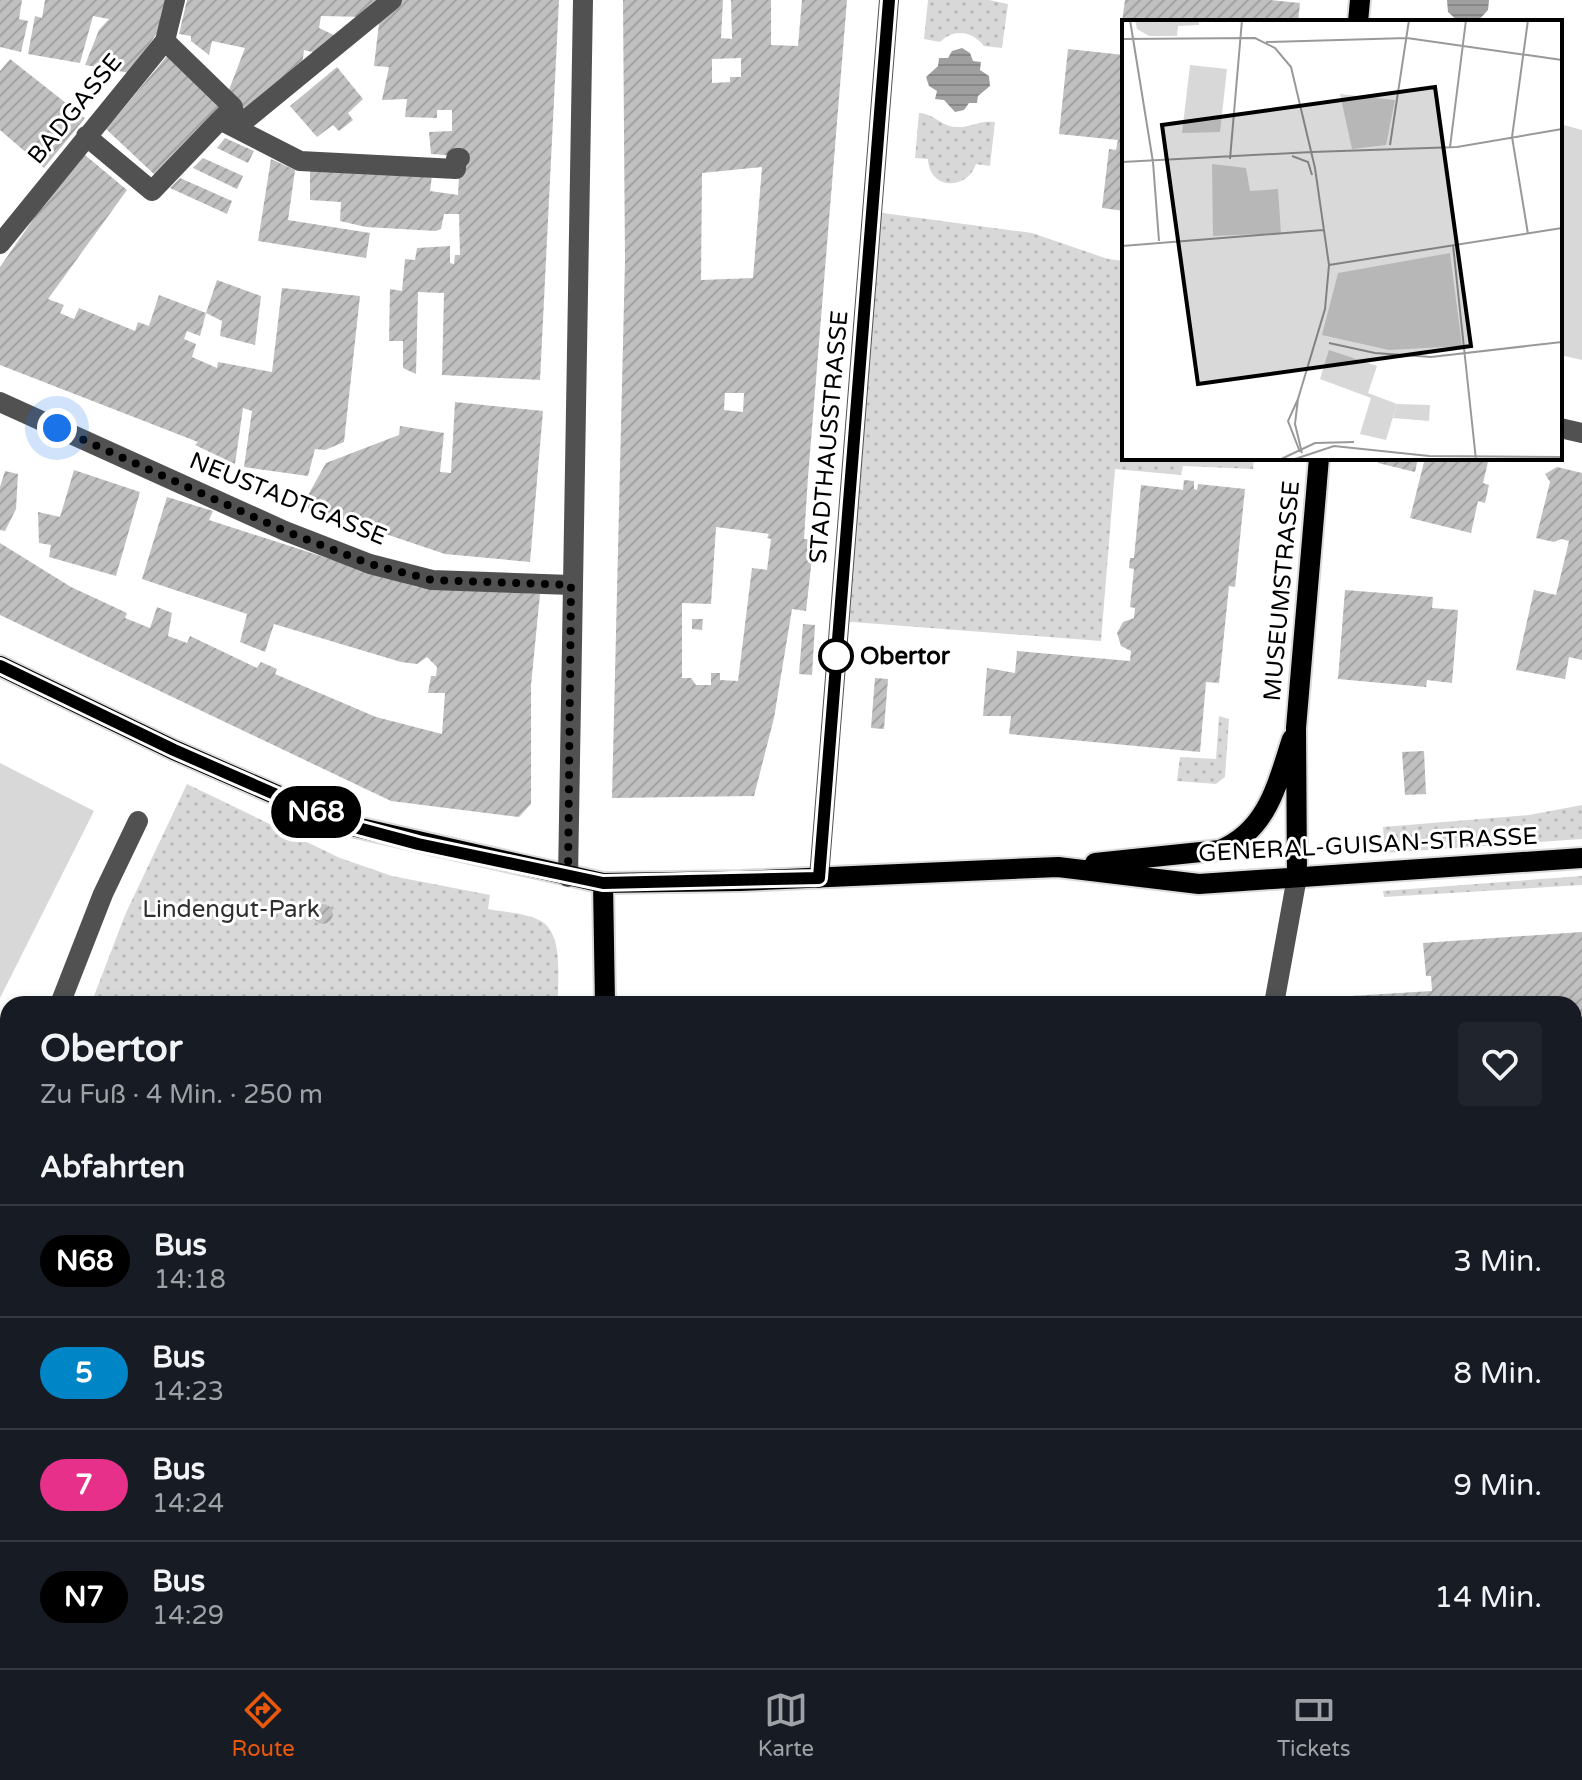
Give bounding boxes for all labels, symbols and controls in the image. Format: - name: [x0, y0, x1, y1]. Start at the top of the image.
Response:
- inset map: [1122, 20, 1562, 460]
- street label: BADGASSE: [22, 48, 128, 170]
- street label: STADTHAUSSTRASSE: [803, 309, 855, 565]
- your location: [37, 408, 77, 448]
- street label: NEUSTADTGASSE: [185, 446, 391, 552]
- street label: MUSEUMSTRASSE: [1258, 480, 1306, 702]
- marker: Obertor: [819, 639, 853, 673]
- place label: Obertor: [860, 642, 951, 671]
- line badge: N68: [270, 786, 362, 838]
- text: N68: [287, 795, 345, 829]
- street label: GENERAL-GUISAN-STRASSE: [1198, 822, 1538, 868]
- park label: Lindengut-Park: [142, 895, 320, 924]
- button: heart: [1458, 1022, 1542, 1106]
- text: Obertor: [40, 1026, 182, 1072]
- text: Zu Fuß · 4 Min. · 250 m: [40, 1079, 323, 1110]
- text: Abfahrten: [40, 1149, 185, 1186]
- text: Bus: [154, 1227, 207, 1264]
- text: 3 Min.: [1453, 1243, 1542, 1280]
- text: N68: [56, 1244, 114, 1278]
- text: 14:18: [154, 1264, 226, 1295]
- text: Bus: [152, 1339, 205, 1376]
- text: 8 Min.: [1453, 1355, 1542, 1392]
- text: 5: [75, 1356, 93, 1390]
- text: 14:23: [152, 1376, 224, 1407]
- text: Bus: [152, 1451, 205, 1488]
- text: 9 Min.: [1453, 1467, 1542, 1504]
- text: 7: [75, 1468, 93, 1502]
- text: 14:24: [152, 1488, 224, 1519]
- text: Bus: [152, 1563, 205, 1600]
- text: 14 Min.: [1434, 1579, 1542, 1616]
- text: N7: [64, 1580, 104, 1614]
- text: 14:29: [152, 1600, 224, 1631]
- tab: Route: [232, 1688, 295, 1762]
- tab: Karte: [758, 1688, 814, 1762]
- tab: Tickets: [1277, 1688, 1350, 1762]

